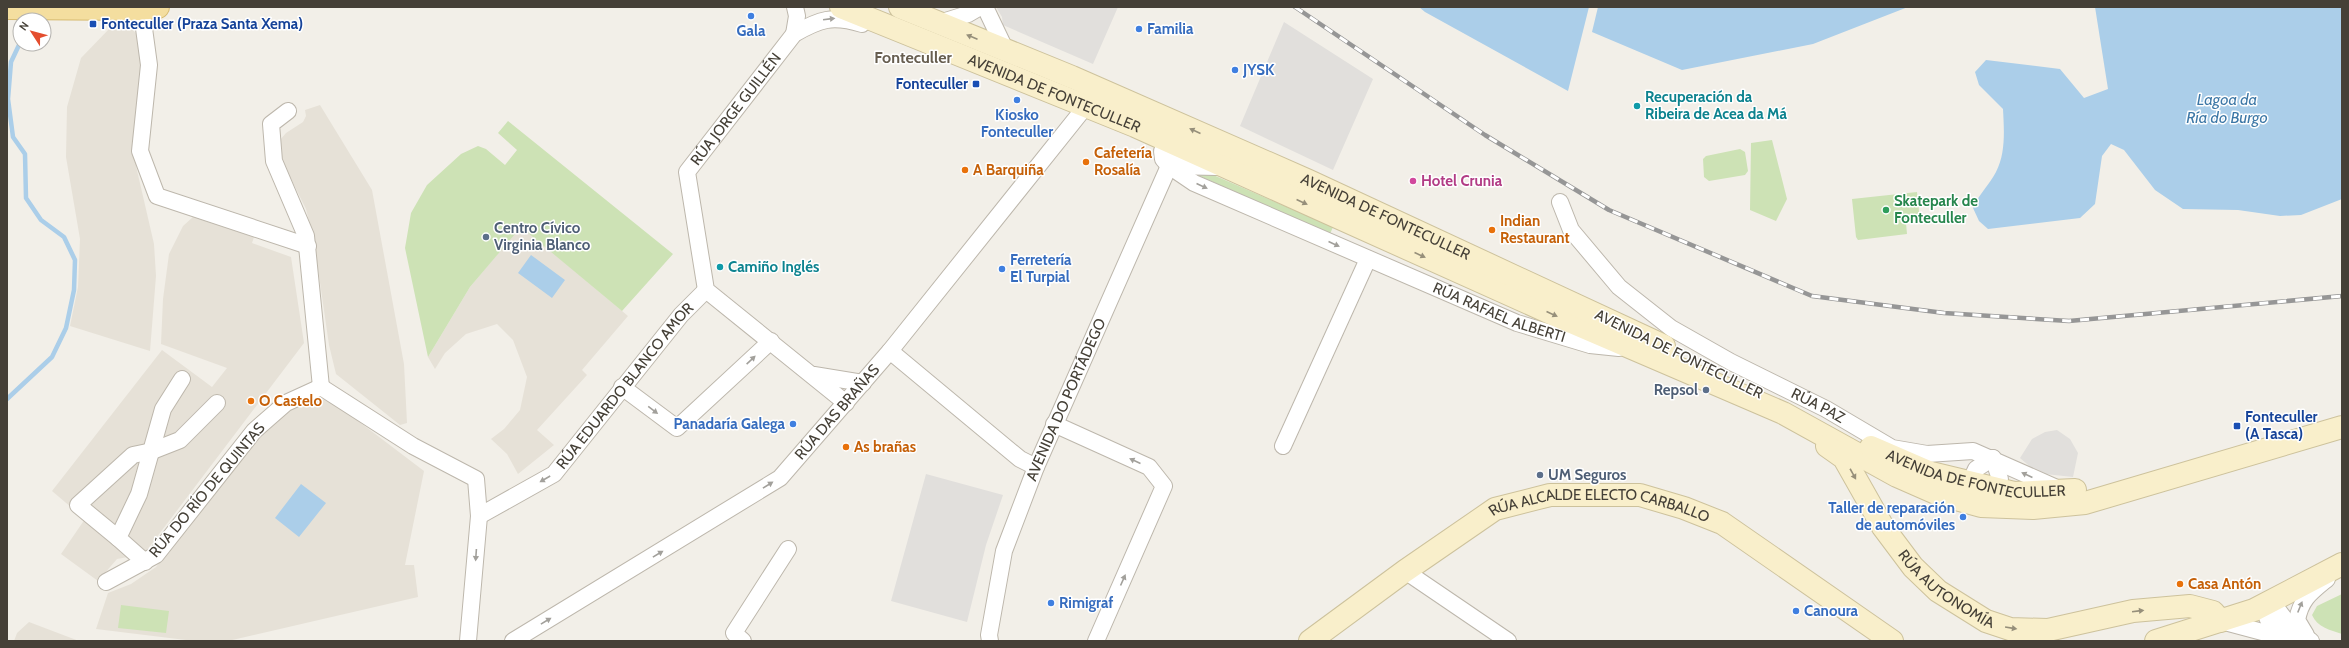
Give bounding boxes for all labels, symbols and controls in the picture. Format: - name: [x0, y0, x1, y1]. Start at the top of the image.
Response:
- marker: Gala: [746, 11, 756, 21]
- north arrow: [12, 12, 52, 52]
- place label: Fonteculler (Praza Santa Xema): [101, 15, 303, 33]
- one-way arrow: [823, 16, 835, 22]
- text: N: [16, 19, 32, 33]
- marker: Fonteculler (Praza Santa Xema): [88, 19, 98, 29]
- place label: Familia: [1147, 20, 1194, 38]
- place label: Gala: [737, 22, 766, 40]
- marker: Familia: [1134, 24, 1144, 34]
- one-way arrow: [965, 33, 977, 39]
- district label: Fonteculler: [874, 48, 952, 67]
- street label: RÚA JORGE GUILLÉN: [687, 49, 785, 169]
- street label: AVENIDA DE FONTECULLER: [965, 50, 1143, 136]
- place label: JYSK: [1242, 61, 1275, 79]
- marker: JYSK: [1230, 65, 1240, 75]
- place label: Fonteculler: [895, 75, 968, 93]
- marker: Fonteculler: [971, 79, 981, 89]
- place label: Recuperación da Ribeira de Acea da Má: [1645, 88, 1787, 123]
- water label: Lagoa da Ría do Burgo: [2186, 90, 2268, 127]
- marker: Kiosko Fonteculler: [1012, 95, 1022, 105]
- marker: Recuperación da Ribeira de Acea da Má: [1632, 101, 1642, 111]
- place label: Kiosko Fonteculler: [981, 106, 1053, 141]
- one-way arrow: [1189, 128, 1200, 134]
- place label: Cafetería Rosalía: [1094, 144, 1153, 179]
- marker: Cafetería Rosalía: [1081, 157, 1091, 167]
- place label: A Barquiña: [973, 161, 1044, 179]
- marker: A Barquiña: [960, 165, 970, 175]
- street label: AVENIDA DE FONTECULLER: [1298, 170, 1473, 264]
- place label: Hotel Crunia: [1421, 172, 1503, 190]
- marker: Hotel Crunia: [1408, 176, 1418, 186]
- one-way arrow: [1196, 183, 1207, 189]
- place label: Skatepark de Fonteculler: [1894, 192, 1978, 227]
- one-way arrow: [1296, 199, 1307, 205]
- marker: Skatepark de Fonteculler: [1881, 205, 1891, 215]
- place label: Indian Restaurant: [1500, 212, 1570, 247]
- place label: Centro Cívico Virginia Blanco: [494, 219, 591, 254]
- marker: Indian Restaurant: [1487, 225, 1497, 235]
- marker: Centro Cívico Virginia Blanco: [481, 232, 491, 242]
- one-way arrow: [1328, 241, 1339, 247]
- place label: Ferretería El Turpial: [1010, 251, 1072, 286]
- one-way arrow: [1415, 252, 1426, 258]
- place label: Camiño Inglés: [728, 258, 819, 276]
- marker: Camiño Inglés: [715, 262, 725, 272]
- marker: Ferretería El Turpial: [997, 264, 1007, 274]
- street label: RÚA RAFAEL ALBERTI: [1430, 279, 1568, 346]
- street label: RÚA EDUARDO BLANCO AMOR: [552, 299, 697, 473]
- street label: AVENIDA DE FONTECULLER: [1592, 305, 1766, 403]
- one-way arrow: [1546, 311, 1557, 317]
- street label: AVENIDA DO PORTÁDEGO: [1023, 316, 1110, 483]
- one-way arrow: [746, 355, 756, 364]
- street label: RÚA DAS BRAÑAS: [791, 361, 883, 463]
- place label: Repsol: [1654, 381, 1698, 399]
- street label: RÚA PAZ: [1788, 384, 1849, 427]
- marker: Repsol: [1701, 385, 1711, 395]
- place label: O Castelo: [259, 392, 322, 410]
- marker: O Castelo: [246, 396, 256, 406]
- one-way arrow: [648, 406, 659, 414]
- place label: Fonteculler (A Tasca): [2245, 408, 2318, 443]
- place label: Panadaría Galega: [674, 415, 786, 433]
- street label: RÚA DO RÍO DE QUINTAS: [145, 418, 269, 561]
- marker: Panadaría Galega: [788, 419, 798, 429]
- marker: Fonteculler (A Tasca): [2232, 421, 2242, 431]
- place label: As brañas: [854, 438, 916, 456]
- marker: As brañas: [841, 442, 851, 452]
- street label: AVENIDA DE FONTECULLER: [1884, 446, 2066, 502]
- one-way arrow: [1130, 458, 1141, 464]
- place label: UM Seguros: [1548, 466, 1626, 484]
- one-way arrow: [1849, 468, 1856, 480]
- marker: UM Seguros: [1535, 470, 1545, 480]
- one-way arrow: [2022, 472, 2033, 478]
- one-way arrow: [539, 475, 551, 482]
- one-way arrow: [762, 482, 774, 489]
- street label: RÚA ALCALDE ELECTO CARBALLO: [1485, 485, 1712, 526]
- place label: Taller de reparación de automóviles: [1828, 499, 1955, 534]
- marker: Taller de reparación de automóviles: [1958, 512, 1968, 522]
- street label: RÚA AUTONOMÍA: [1894, 546, 1997, 632]
- one-way arrow: [473, 549, 480, 561]
- one-way arrow: [653, 550, 663, 558]
- one-way arrow: [1120, 574, 1126, 585]
- place label: Casa Antón: [2188, 575, 2261, 593]
- marker: Casa Antón: [2175, 579, 2185, 589]
- place label: Rimigraf: [1059, 594, 1113, 612]
- marker: Rimigraf: [1046, 598, 1056, 608]
- one-way arrow: [2298, 601, 2304, 613]
- place label: Canoura: [1804, 602, 1859, 620]
- marker: Canoura: [1791, 606, 1801, 616]
- one-way arrow: [2132, 608, 2144, 614]
- one-way arrow: [541, 617, 551, 625]
- one-way arrow: [2004, 625, 2017, 631]

